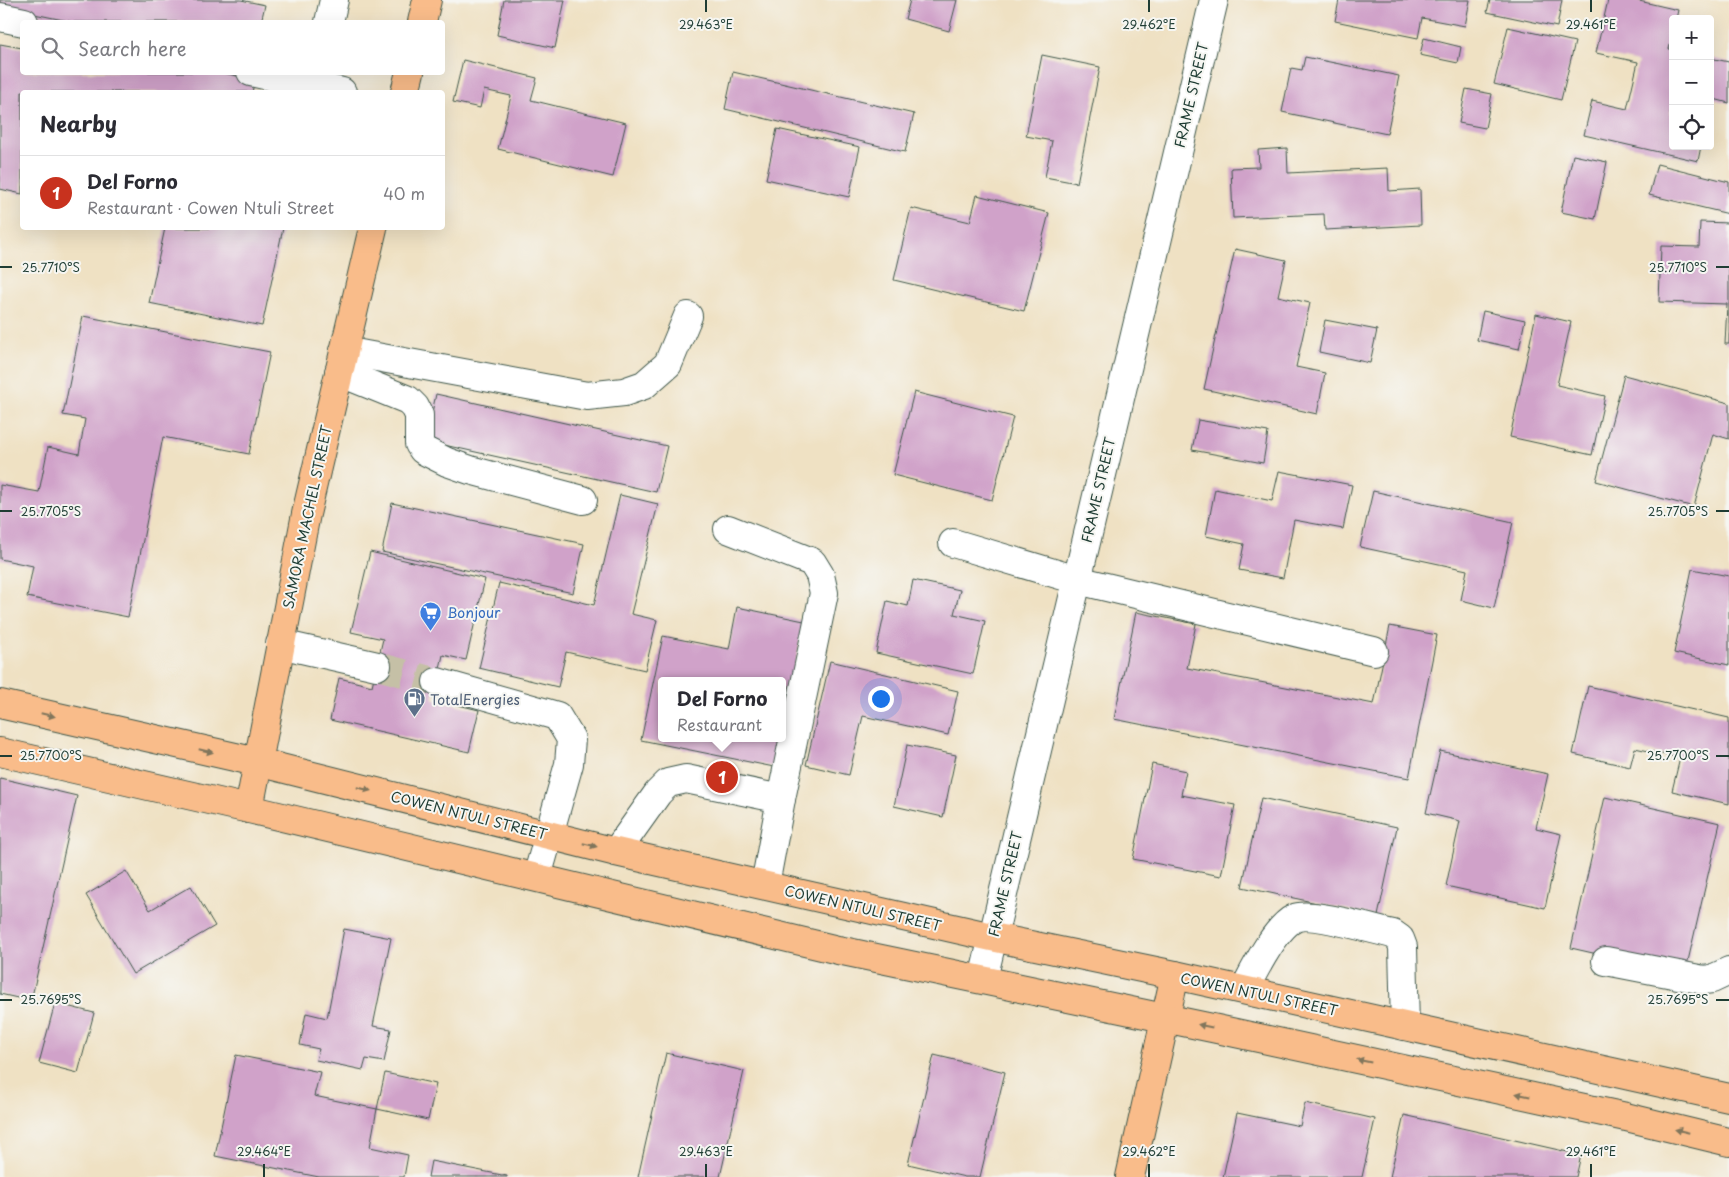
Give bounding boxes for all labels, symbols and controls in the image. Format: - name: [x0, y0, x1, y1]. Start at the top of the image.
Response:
- text: 29.463°E: [679, 15, 733, 33]
- text: 29.462°E: [1122, 15, 1176, 33]
- text: 29.461°E: [1566, 15, 1616, 33]
- map controls: [1669, 15, 1714, 150]
- button: +: [1669, 15, 1714, 60]
- search box: [20, 20, 445, 75]
- icon: search: [38, 34, 66, 62]
- text: Search here: [78, 34, 187, 62]
- street label: FRAME STREET: [1169, 40, 1213, 150]
- button: −: [1669, 60, 1714, 105]
- button: locate: [1669, 105, 1714, 150]
- text: Nearby: [40, 107, 117, 139]
- text: Del Forno: [87, 167, 178, 195]
- text: 1: [52, 181, 60, 205]
- text: 40 m: [383, 181, 425, 205]
- text: Restaurant · Cowen Ntuli Street: [87, 195, 334, 219]
- text: 25.7710°S: [22, 258, 80, 276]
- text: 25.7710°S: [1649, 258, 1707, 276]
- street label: SAMORA MACHEL STREET: [277, 423, 337, 611]
- street label: FRAME STREET: [1076, 435, 1120, 545]
- text: 25.7705°S: [21, 502, 81, 520]
- text: 25.7705°S: [1648, 502, 1708, 520]
- supermarket icon: Bonjour: [419, 600, 443, 631]
- place label: Bonjour: [447, 602, 501, 623]
- popup: [658, 677, 786, 742]
- text: Del Forno: [677, 684, 767, 712]
- your location: [868, 686, 894, 712]
- fuel station icon: TotalEnergies: [402, 687, 426, 718]
- place label: TotalEnergies: [430, 689, 520, 710]
- one-way arrow: [40, 711, 55, 719]
- text: Restaurant: [677, 712, 762, 736]
- text: 25.7700°S: [20, 746, 82, 764]
- text: 25.7700°S: [1647, 746, 1709, 764]
- one-way arrow: [198, 747, 214, 755]
- pin: 1: [706, 758, 738, 796]
- one-way arrow: [356, 785, 371, 793]
- street label: COWEN NTULI STREET: [389, 785, 550, 845]
- street label: FRAME STREET: [983, 829, 1027, 939]
- one-way arrow: [582, 841, 597, 849]
- street label: COWEN NTULI STREET: [782, 880, 944, 936]
- street label: COWEN NTULI STREET: [1178, 967, 1340, 1021]
- text: 25.7695°S: [21, 990, 81, 1008]
- text: 25.7695°S: [1648, 990, 1708, 1008]
- one-way arrow: [1197, 1022, 1213, 1030]
- one-way arrow: [1357, 1057, 1372, 1065]
- one-way arrow: [1515, 1091, 1531, 1099]
- one-way arrow: [1674, 1127, 1689, 1135]
- text: 29.464°E: [237, 1142, 291, 1160]
- text: 29.463°E: [679, 1142, 733, 1160]
- text: 29.462°E: [1122, 1142, 1176, 1160]
- text: 29.461°E: [1566, 1142, 1616, 1160]

